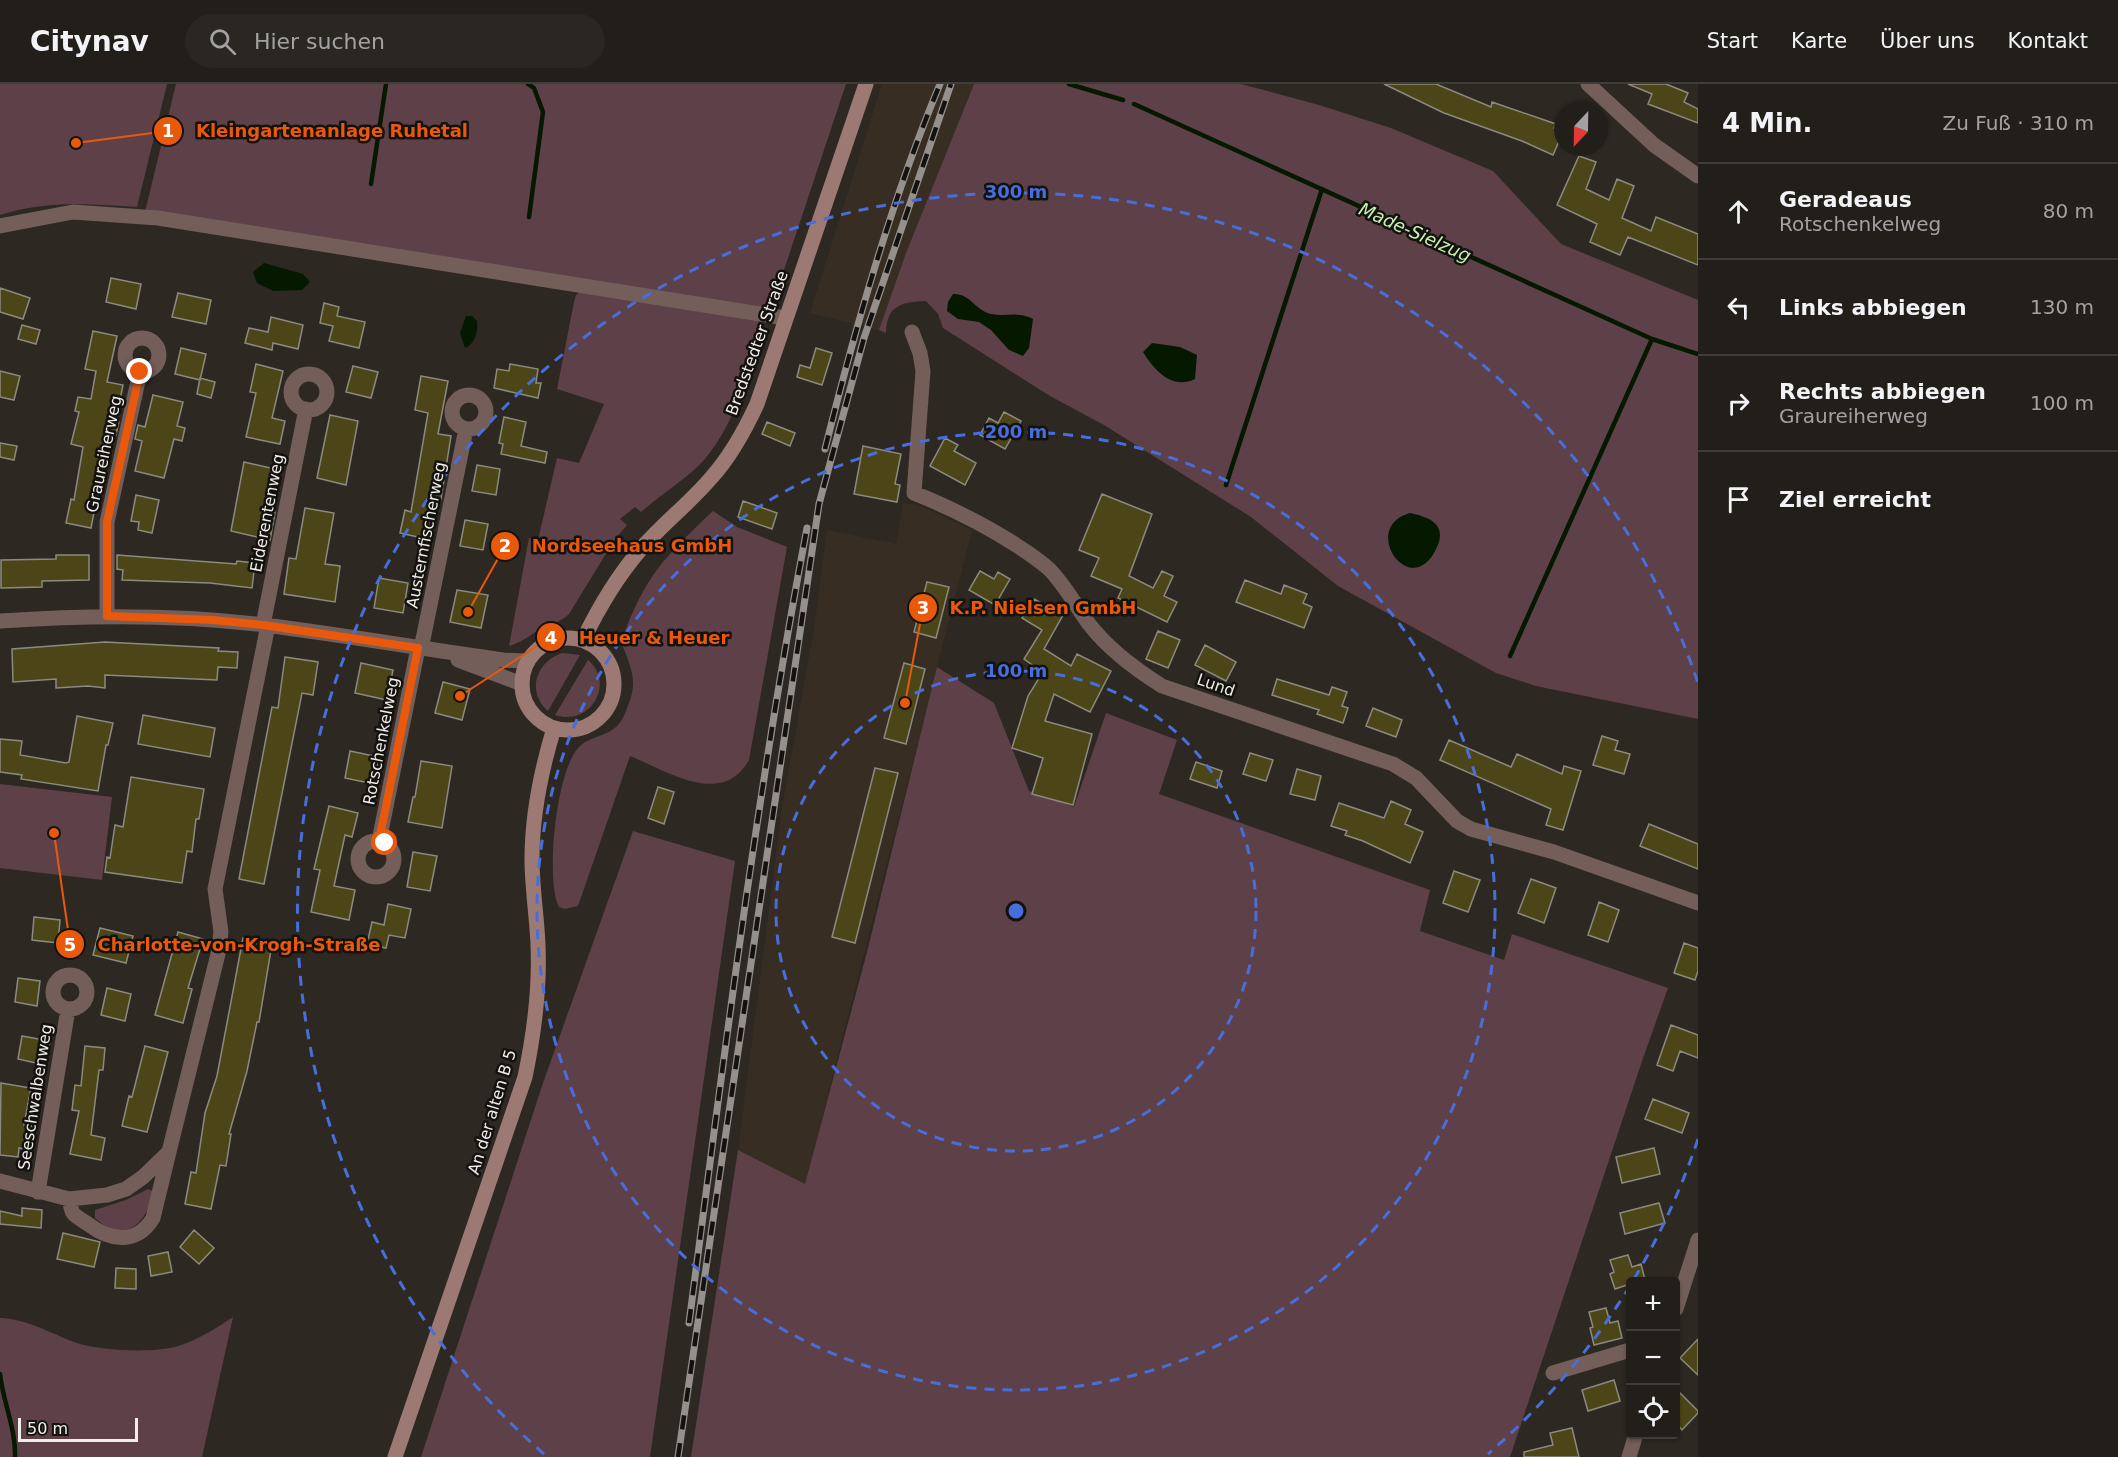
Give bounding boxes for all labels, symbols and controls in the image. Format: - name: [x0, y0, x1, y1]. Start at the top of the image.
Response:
- search box: [185, 14, 605, 68]
- text: Citynav: [30, 25, 149, 58]
- icon: search: [206, 25, 239, 58]
- text: Hier suchen: [254, 29, 385, 54]
- text: Start: [1707, 29, 1758, 53]
- text: Karte: [1791, 29, 1847, 53]
- text: Über uns: [1880, 29, 1975, 53]
- text: Kontakt: [2008, 29, 2088, 53]
- north arrow: [1554, 102, 1608, 156]
- text: 4 Min.: [1722, 108, 1812, 138]
- text: Zu Fuß · 310 m: [1942, 111, 2094, 135]
- callout: Kleingartenanlage Ruhetal: [153, 113, 480, 149]
- text: 1: [162, 120, 174, 141]
- text: Kleingartenanlage Ruhetal: [196, 120, 468, 141]
- text: 300 m: [985, 181, 1047, 202]
- text: Geradeaus: [1779, 187, 1912, 212]
- icon: ahead: [1722, 195, 1755, 228]
- water label: Made-Sielzug: [1356, 198, 1474, 266]
- text: 80 m: [2043, 199, 2094, 223]
- text: Rotschenkelweg: [1779, 212, 1941, 236]
- street label: Bredstedter Straße: [722, 268, 792, 418]
- icon: left: [1722, 291, 1755, 324]
- text: Links abbiegen: [1779, 295, 1967, 320]
- text: 130 m: [2030, 295, 2094, 319]
- route end: [126, 358, 152, 384]
- text: Rechts abbiegen: [1779, 379, 1986, 404]
- icon: right: [1722, 387, 1755, 420]
- text: 100 m: [2030, 391, 2094, 415]
- street label: Graureiherweg: [82, 394, 126, 514]
- text: Graureiherweg: [1779, 404, 1928, 428]
- text: 200 m: [985, 421, 1047, 442]
- street label: Eiderentenweg: [246, 452, 288, 574]
- street label: Austernfischerweg: [402, 460, 450, 610]
- icon: arrive: [1722, 483, 1755, 516]
- text: Ziel erreicht: [1779, 487, 1931, 512]
- callout: Nordseehaus GmbH: [490, 528, 745, 564]
- text: 2: [499, 535, 511, 556]
- text: Nordseehaus GmbH: [532, 535, 732, 556]
- callout: K.P. Nielsen GmbH: [908, 590, 1148, 626]
- text: 3: [917, 597, 929, 618]
- text: K.P. Nielsen GmbH: [950, 597, 1136, 618]
- callout: Heuer & Heuer: [536, 619, 741, 655]
- text: 4: [545, 627, 557, 648]
- text: Heuer & Heuer: [579, 627, 729, 648]
- text: 100 m: [985, 660, 1047, 681]
- street label: Lund: [1194, 670, 1238, 700]
- street label: Rotschenkelweg: [359, 675, 403, 807]
- route start: [371, 829, 397, 855]
- centre of rings: [1006, 901, 1026, 921]
- callout: Charlotte-von-Krogh-Straße: [55, 926, 392, 962]
- text: 5: [64, 934, 76, 955]
- text: Charlotte-von-Krogh-Straße: [98, 934, 380, 955]
- street label: Seeschwalbenweg: [14, 1023, 56, 1171]
- street label: An der alten B 5: [464, 1047, 520, 1177]
- map controls: [1626, 1277, 1680, 1439]
- button: +: [1626, 1277, 1680, 1331]
- button: −: [1626, 1331, 1680, 1385]
- button: locate: [1626, 1385, 1680, 1439]
- scale bar: [18, 1415, 138, 1442]
- text: 50 m: [27, 1419, 68, 1438]

